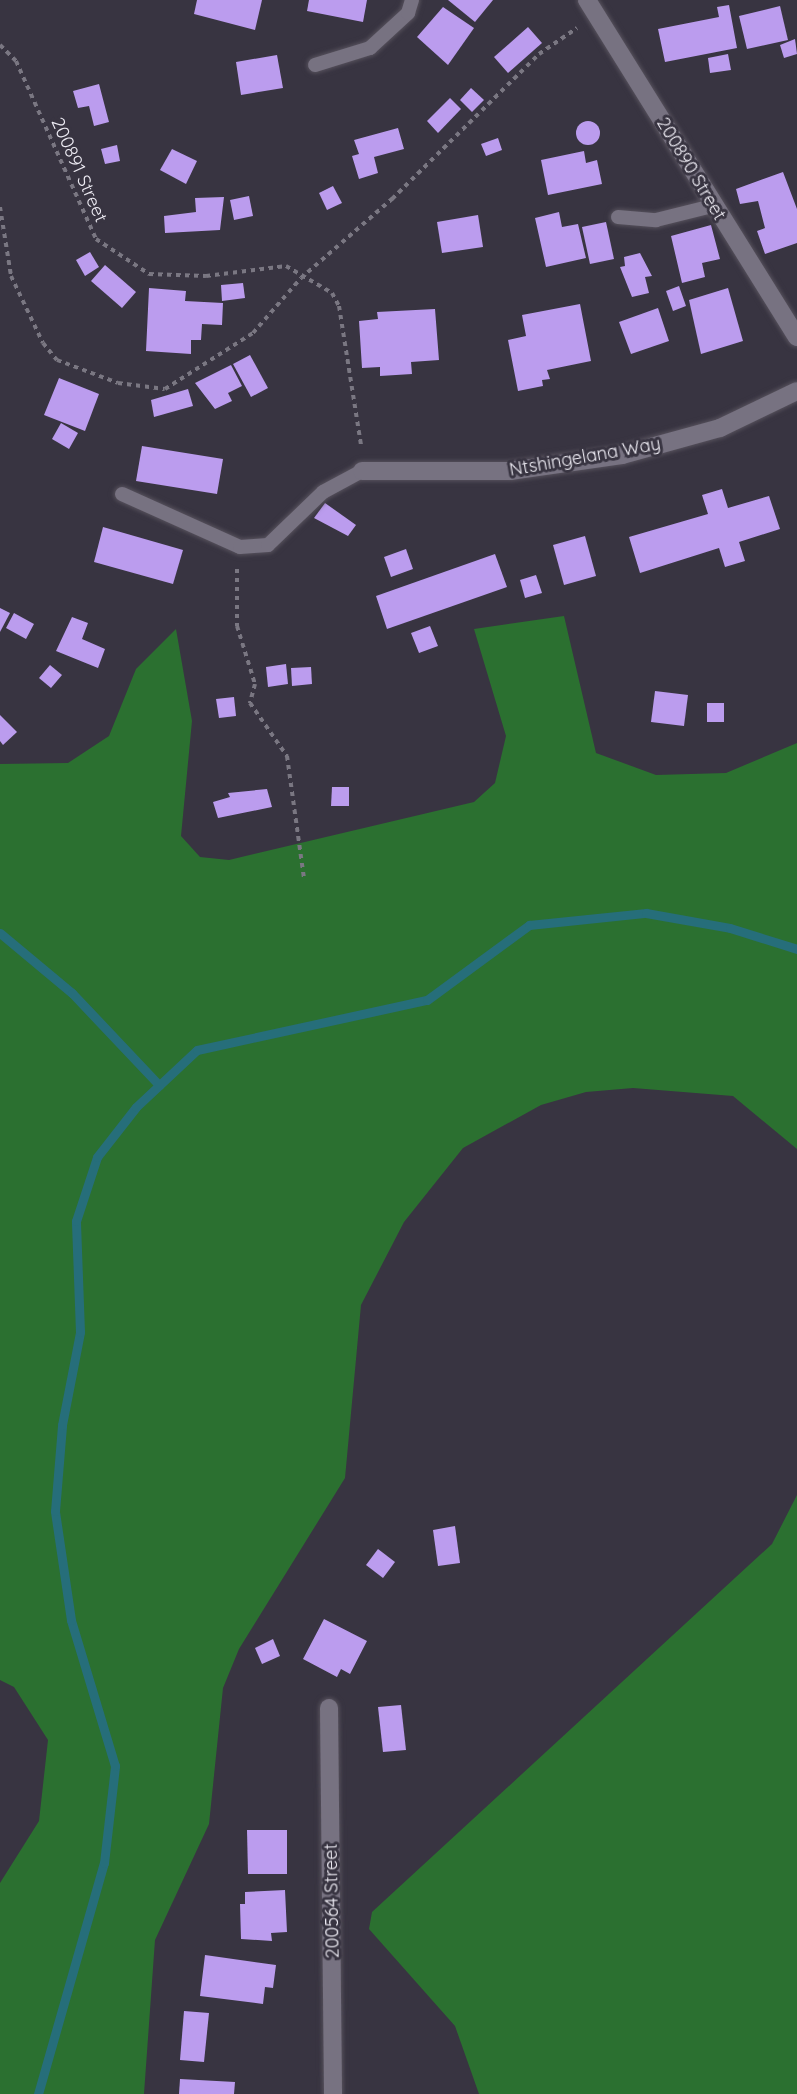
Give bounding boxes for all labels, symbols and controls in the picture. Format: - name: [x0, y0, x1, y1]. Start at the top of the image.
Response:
- street label: 200891 Street: [46, 114, 112, 226]
- street label: 200890 Street: [652, 114, 730, 224]
- street label: Ntshingelana Way: [508, 433, 662, 481]
- street label: 200564 Street: [320, 1843, 344, 1959]

